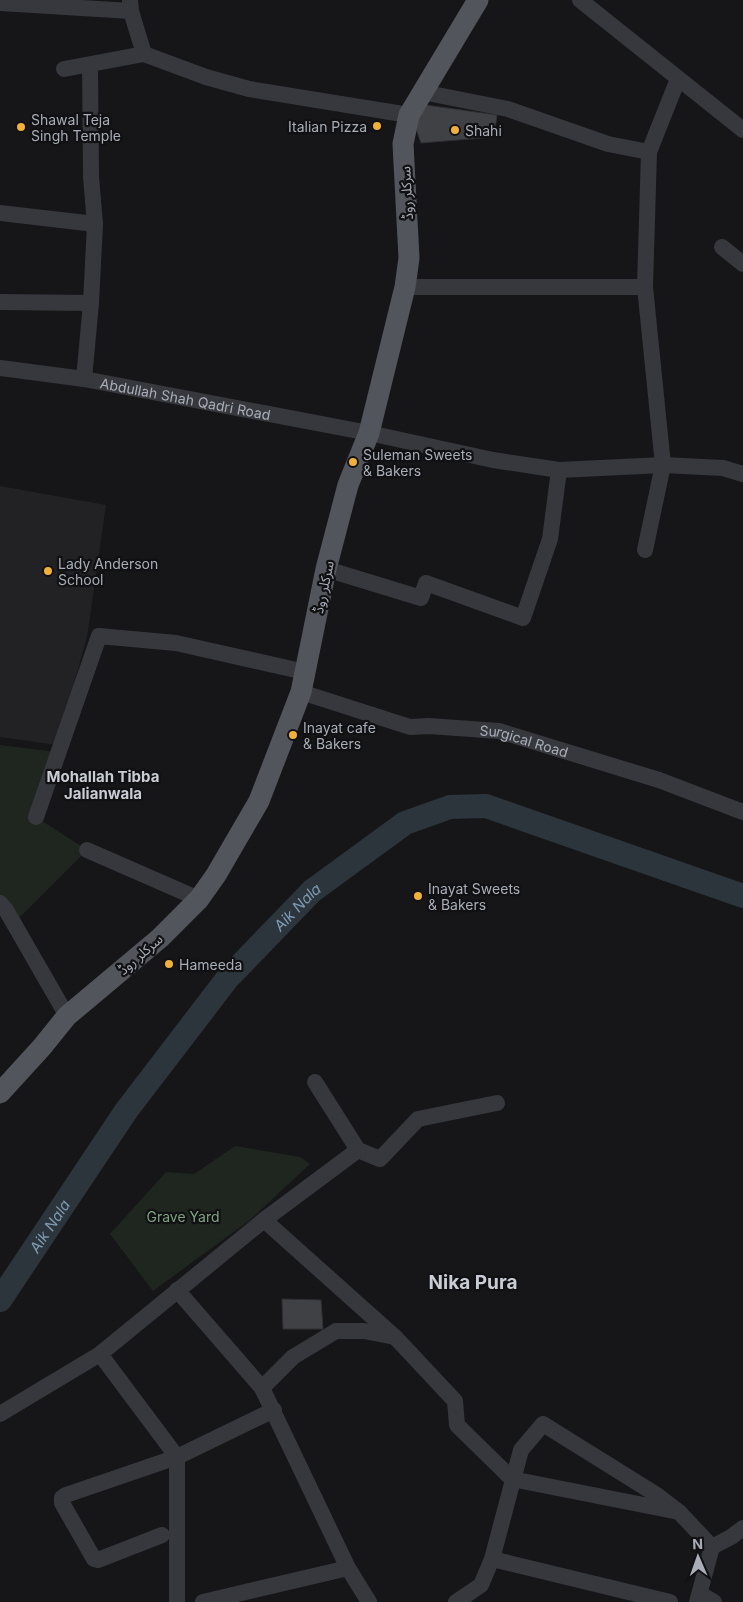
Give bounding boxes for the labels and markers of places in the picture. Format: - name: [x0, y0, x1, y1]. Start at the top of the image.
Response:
- place label: Shawal Teja Singh Temple: [31, 111, 121, 144]
- place label: Italian Pizza: [288, 118, 367, 135]
- marker: Italian Pizza: [371, 120, 383, 132]
- marker: Shawal Teja Singh Temple: [15, 121, 27, 133]
- place label: Shahi: [465, 122, 502, 139]
- marker: Shahi: [449, 124, 461, 136]
- place label: Suleman Sweets & Bakers: [363, 446, 473, 479]
- marker: Suleman Sweets & Bakers: [347, 456, 359, 468]
- place label: Lady Anderson School: [58, 555, 158, 588]
- marker: Lady Anderson School: [42, 565, 54, 577]
- place label: Inayat cafe & Bakers: [303, 719, 376, 752]
- marker: Inayat cafe & Bakers: [287, 729, 299, 741]
- place label: Inayat Sweets & Bakers: [428, 880, 520, 913]
- marker: Inayat Sweets & Bakers: [412, 890, 424, 902]
- place label: Hameeda: [179, 956, 242, 973]
- marker: Hameeda: [163, 958, 175, 970]

